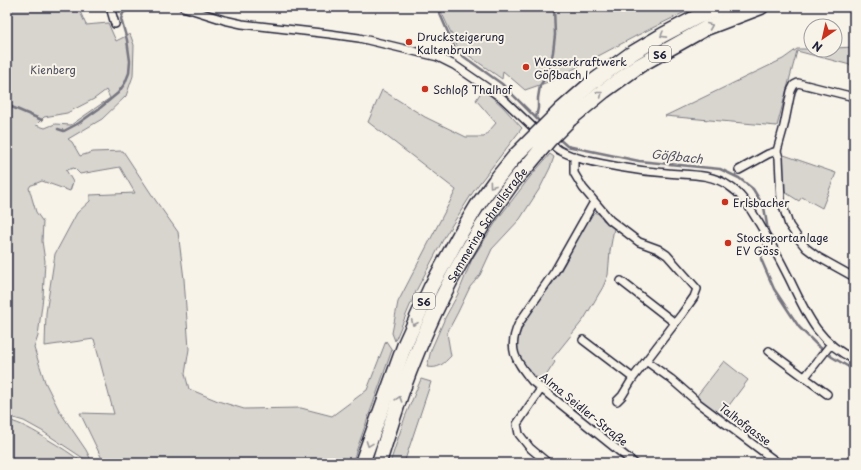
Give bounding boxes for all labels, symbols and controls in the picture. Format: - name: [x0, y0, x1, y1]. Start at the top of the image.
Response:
- north arrow: [803, 18, 843, 58]
- one-way arrow: [707, 23, 714, 31]
- place label: Drucksteigerung Kaltenbrunn: [417, 28, 504, 58]
- one-way arrow: [660, 31, 667, 38]
- marker: Drucksteigerung Kaltenbrunn: [404, 37, 414, 47]
- text: N: [809, 37, 825, 56]
- road number: S6: [649, 46, 671, 62]
- place label: Wasserkraftwerk Gößbach I: [534, 53, 627, 83]
- park label: Kienberg: [30, 61, 76, 78]
- marker: Wasserkraftwerk Gößbach I: [521, 62, 531, 72]
- place label: Schloß Thalhof: [433, 81, 513, 98]
- marker: Schloß Thalhof: [420, 84, 430, 94]
- one-way arrow: [595, 92, 602, 99]
- water label: Gößbach: [650, 144, 705, 168]
- street label: Semmering Schnellstraße: [443, 163, 531, 285]
- one-way arrow: [490, 181, 497, 188]
- place label: Erlsbacher: [733, 194, 790, 211]
- marker: Erlsbacher: [720, 197, 730, 207]
- place label: Stocksportanlage EV Göss: [736, 229, 828, 259]
- marker: Stocksportanlage EV Göss: [723, 238, 733, 248]
- road number: S6: [413, 293, 435, 309]
- one-way arrow: [411, 318, 419, 326]
- street label: Alma Seidler-Straße: [536, 368, 632, 450]
- one-way arrow: [395, 396, 403, 403]
- street label: Talhofgasse: [715, 399, 775, 449]
- one-way arrow: [365, 441, 373, 448]

